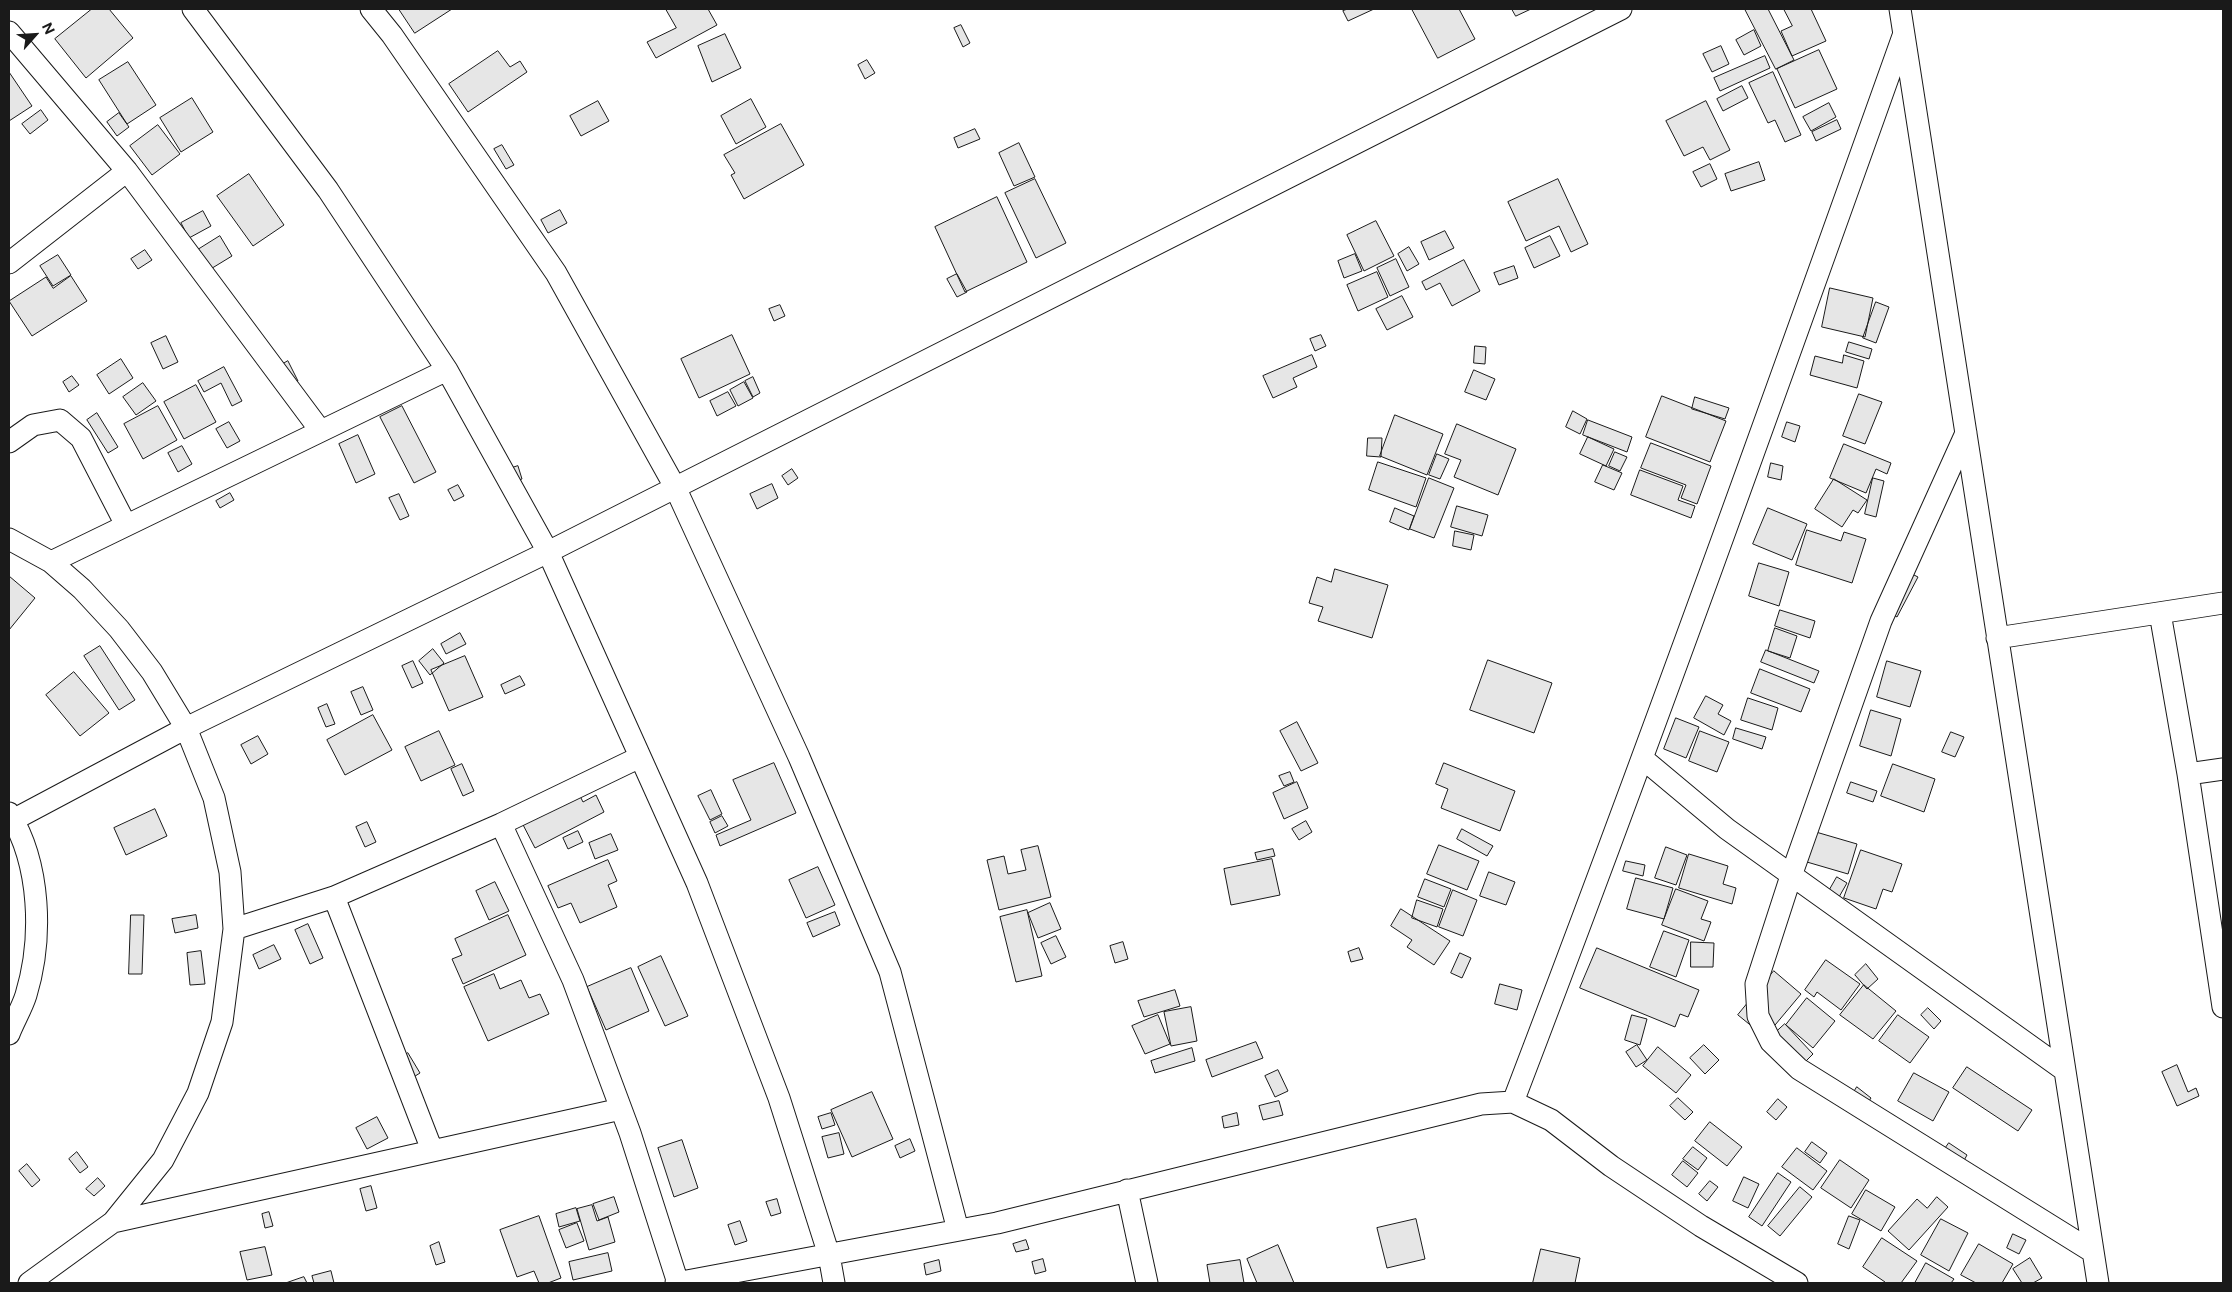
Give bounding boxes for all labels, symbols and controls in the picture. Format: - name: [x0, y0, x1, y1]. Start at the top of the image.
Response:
- north arrow: [10, 10, 60, 60]
- text: N: [39, 20, 58, 37]

